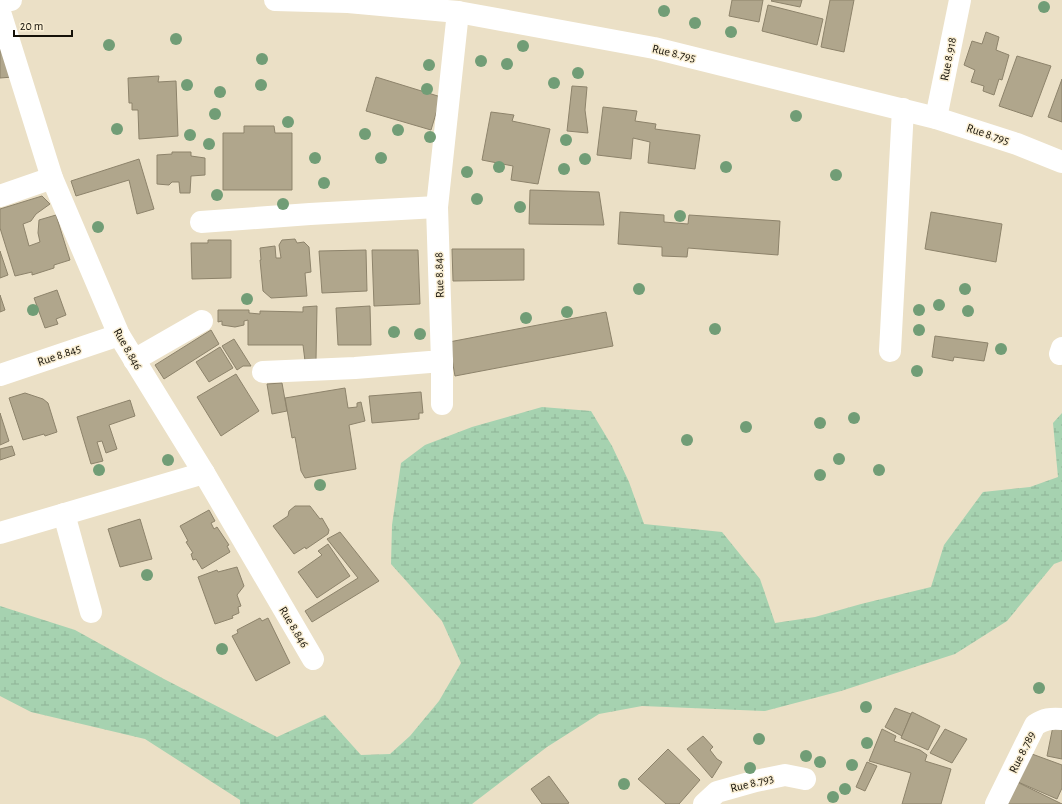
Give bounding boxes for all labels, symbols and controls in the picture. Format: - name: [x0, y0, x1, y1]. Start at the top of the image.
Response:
- scale bar: [14, 12, 72, 38]
- text: 20 m: [20, 20, 43, 32]
- street label: Rue 8.918: [938, 36, 958, 82]
- street label: Rue 8.795: [651, 42, 697, 64]
- street label: Rue 8.795: [965, 121, 1011, 147]
- street label: Rue 8.848: [432, 252, 446, 298]
- street label: Rue 8.846: [111, 326, 145, 372]
- street label: Rue 8.845: [36, 342, 82, 368]
- street label: Rue 8.846: [277, 604, 311, 650]
- street label: Rue 8.789: [1007, 729, 1037, 775]
- street label: Rue 8.793: [729, 772, 775, 794]

